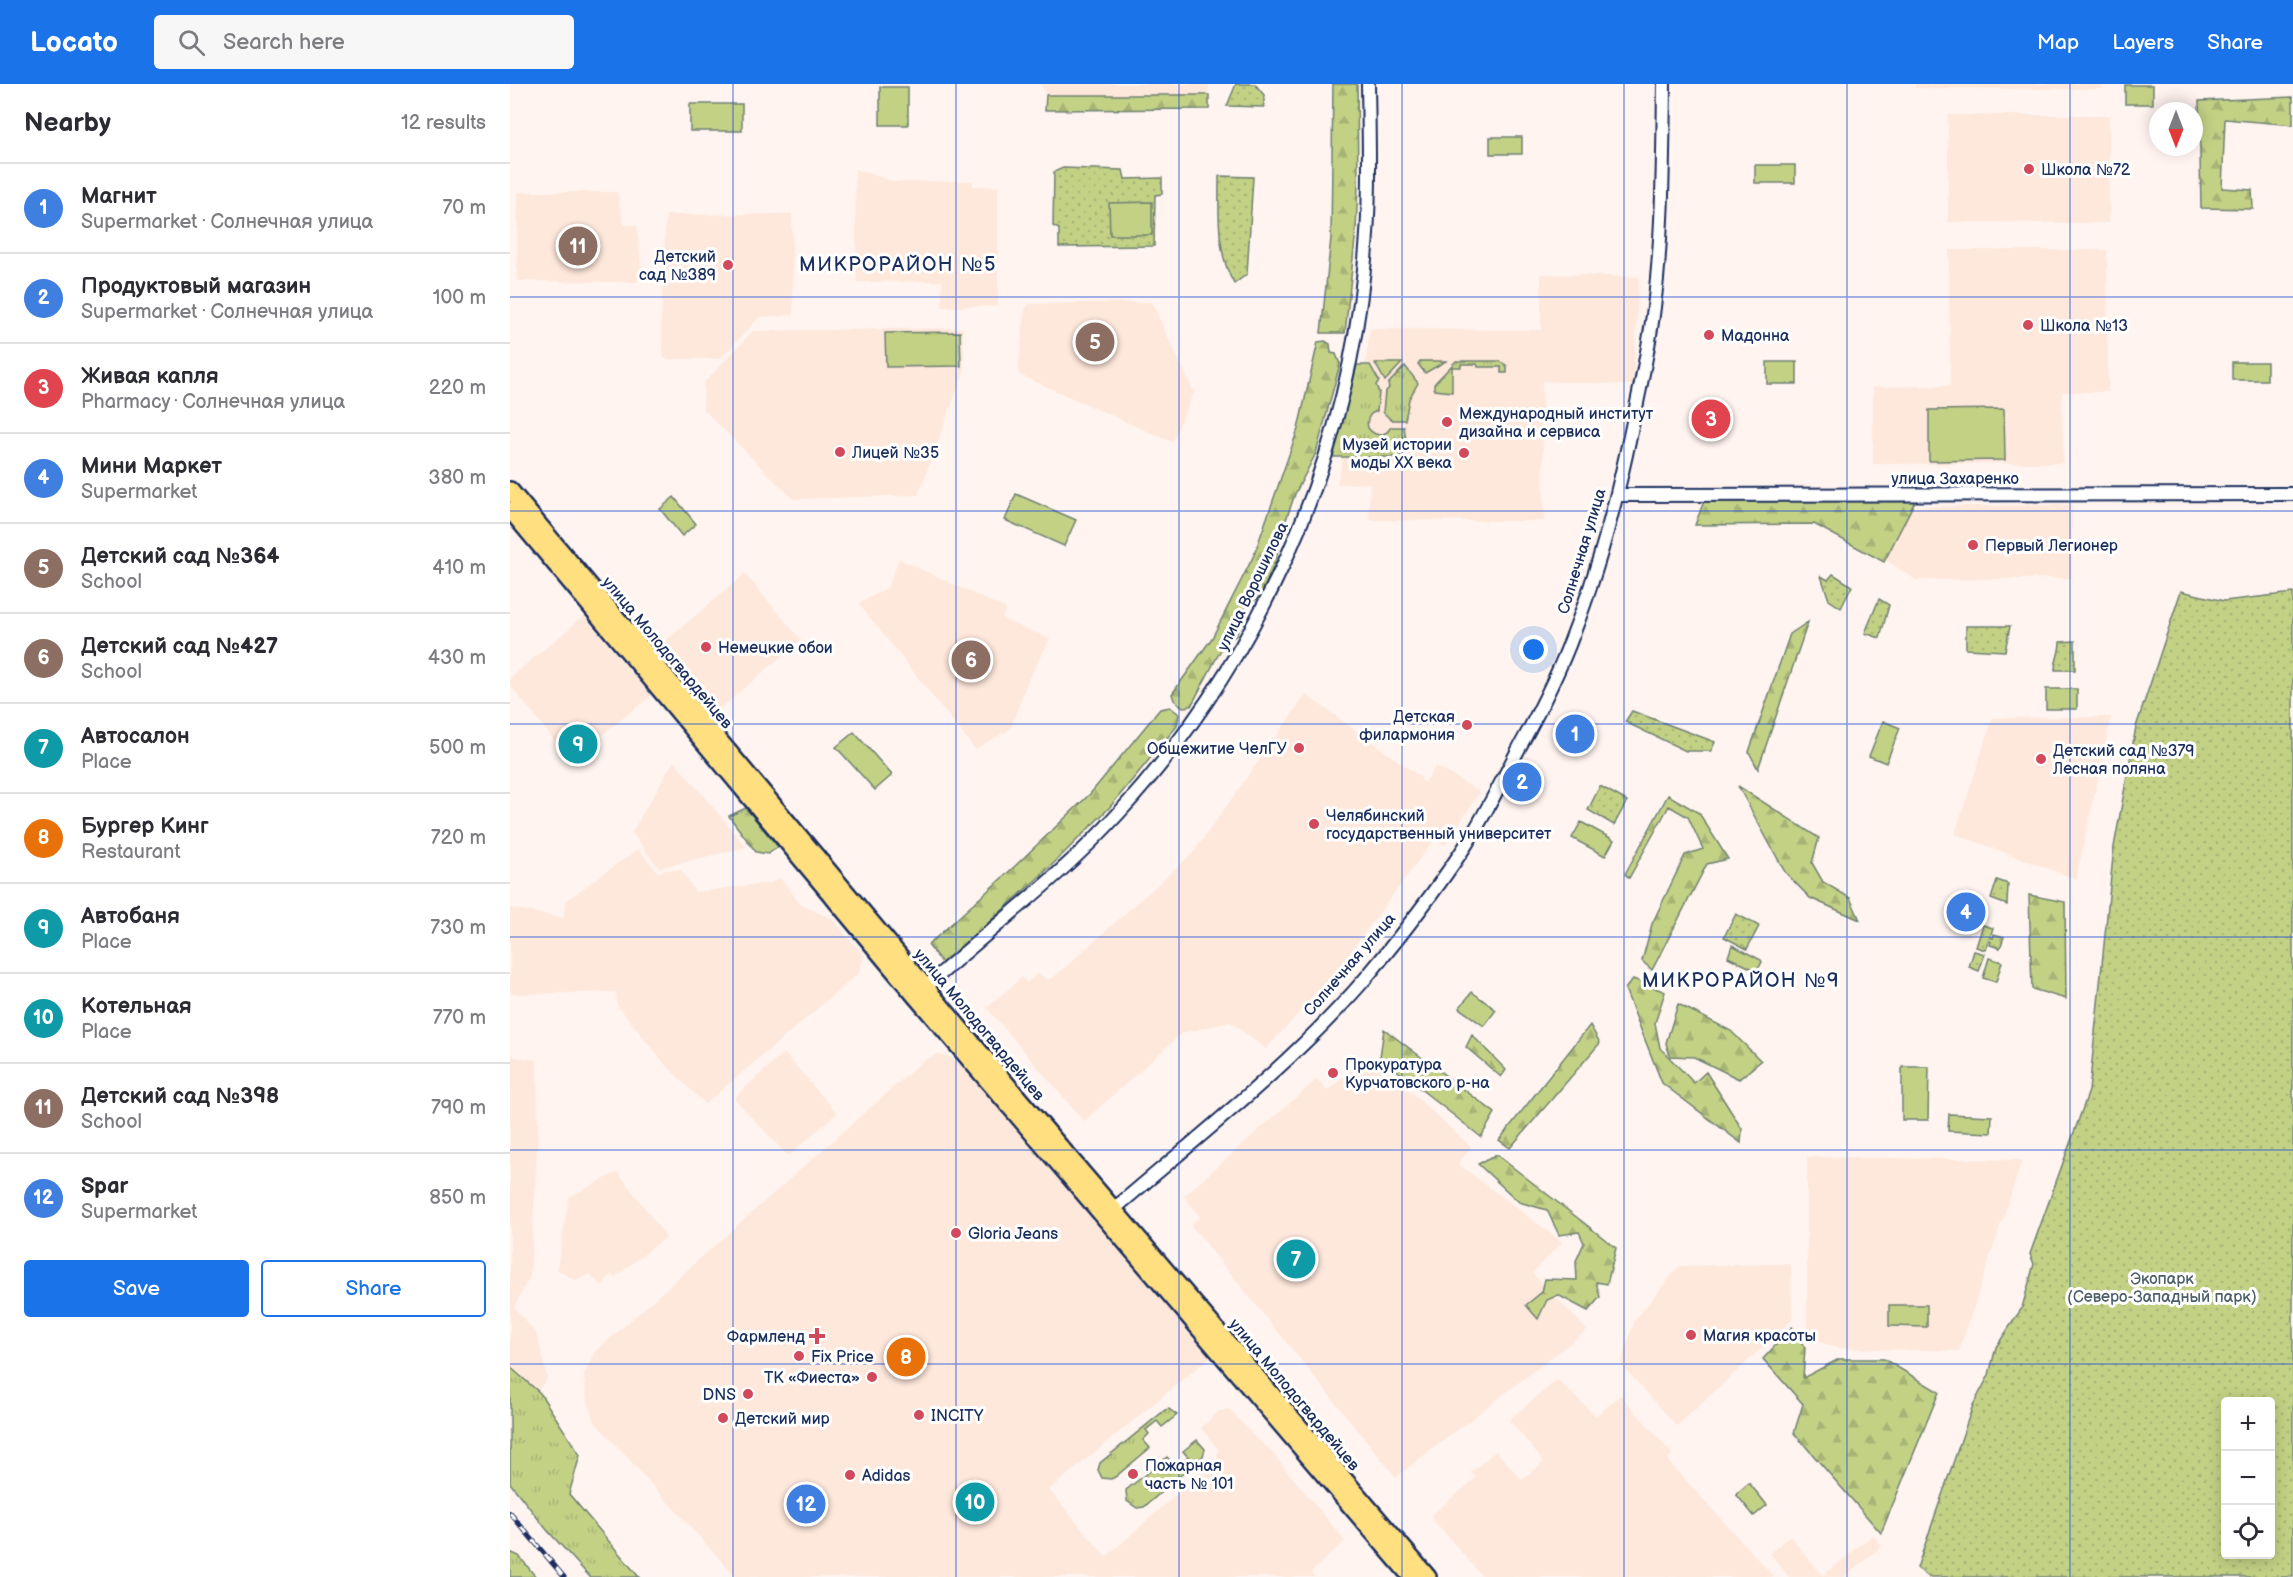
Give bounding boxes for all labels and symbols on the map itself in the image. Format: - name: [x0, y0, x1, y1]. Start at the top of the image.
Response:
- north arrow: [2149, 102, 2203, 156]
- place label: Школа №72: [2041, 161, 2131, 180]
- marker: Школа №72: [2022, 162, 2036, 176]
- pin: 11: [558, 224, 598, 268]
- place label: Детский сад №389: [639, 248, 716, 285]
- district label: МИКРОРАЙОН №5: [799, 253, 997, 277]
- marker: Детский сад №389: [721, 258, 735, 272]
- place label: Школа №13: [2040, 317, 2128, 336]
- marker: Школа №13: [2021, 318, 2035, 332]
- pin: 5: [1076, 320, 1114, 364]
- place label: Мадонна: [1721, 327, 1790, 346]
- marker: Мадонна: [1702, 328, 1716, 342]
- pin: 3: [1692, 396, 1730, 442]
- place label: Международный институт дизайна и сервиса: [1459, 405, 1654, 442]
- marker: Международный институт дизайна и сервиса: [1440, 415, 1454, 429]
- place label: Музей истории моды XX века: [1342, 436, 1453, 473]
- place label: Лицей №35: [851, 444, 939, 463]
- marker: Лицей №35: [833, 445, 847, 459]
- marker: Музей истории моды XX века: [1457, 446, 1471, 460]
- street label: улица Захаренко: [1891, 470, 2019, 489]
- street label: Солнечная улица: [1554, 486, 1611, 617]
- street label: улица Ворошилова: [1214, 519, 1293, 654]
- place label: Первый Легионер: [1985, 537, 2118, 556]
- marker: Первый Легионер: [1966, 538, 1980, 552]
- street label: улица Молодогвардейцев: [598, 573, 736, 733]
- your location: [1519, 635, 1548, 664]
- pin: 6: [952, 638, 990, 682]
- place label: Немецкие обои: [718, 639, 833, 658]
- marker: Немецкие обои: [699, 640, 713, 654]
- place label: Детская филармония: [1359, 708, 1455, 745]
- pin: 1: [1556, 712, 1594, 756]
- marker: Детская филармония: [1460, 718, 1474, 732]
- pin: 9: [558, 722, 598, 766]
- place label: Общежитие ЧелГУ: [1147, 740, 1287, 759]
- marker: Общежитие ЧелГУ: [1292, 741, 1306, 755]
- place label: Детский сад №379 Лесная поляна: [2052, 742, 2195, 779]
- marker: Детский сад №379 Лесная поляна: [2034, 752, 2048, 766]
- pin: 2: [1502, 760, 1542, 804]
- place label: Челябинский государственный университет: [1326, 807, 1552, 844]
- marker: Челябинский государственный университет: [1307, 817, 1321, 831]
- pin: 4: [1946, 890, 1986, 934]
- street label: Солнечная улица: [1300, 909, 1400, 1020]
- street label: улица Молодогвардейцев: [910, 945, 1048, 1105]
- district label: МИКРОРАЙОН №9: [1642, 969, 1840, 993]
- place label: Прокуратура Курчатовского р-на: [1345, 1056, 1490, 1093]
- marker: Прокуратура Курчатовского р-на: [1326, 1066, 1340, 1080]
- place label: Gloria Jeans: [968, 1225, 1058, 1244]
- marker: Gloria Jeans: [949, 1226, 963, 1240]
- pin: 7: [1276, 1236, 1316, 1282]
- park label: Экопарк (Северо-Западный парк): [2067, 1270, 2257, 1307]
- street label: улица Молодогвардейцев: [1225, 1315, 1363, 1475]
- place label: Магия красоты: [1703, 1327, 1816, 1346]
- place label: Фармленд: [727, 1328, 805, 1347]
- marker: Магия красоты: [1684, 1328, 1698, 1342]
- marker: Фармленд: [810, 1329, 824, 1343]
- pin: 8: [886, 1334, 926, 1380]
- place label: Fix Price: [811, 1348, 874, 1367]
- marker: Fix Price: [792, 1349, 806, 1363]
- place label: ТК «Фиеста»: [764, 1369, 860, 1388]
- marker: ТК «Фиеста»: [865, 1370, 879, 1384]
- place label: DNS: [703, 1386, 736, 1405]
- marker: DNS: [741, 1387, 755, 1401]
- place label: INCITY: [931, 1407, 984, 1426]
- marker: INCITY: [912, 1408, 926, 1422]
- place label: Детский мир: [735, 1410, 830, 1429]
- marker: Детский мир: [716, 1411, 730, 1425]
- place label: Пожарная часть № 101: [1145, 1457, 1234, 1494]
- place label: Adidas: [862, 1467, 911, 1486]
- marker: Пожарная часть № 101: [1126, 1467, 1140, 1481]
- marker: Adidas: [843, 1468, 857, 1482]
- pin: 10: [956, 1480, 994, 1524]
- pin: 12: [786, 1482, 826, 1526]

